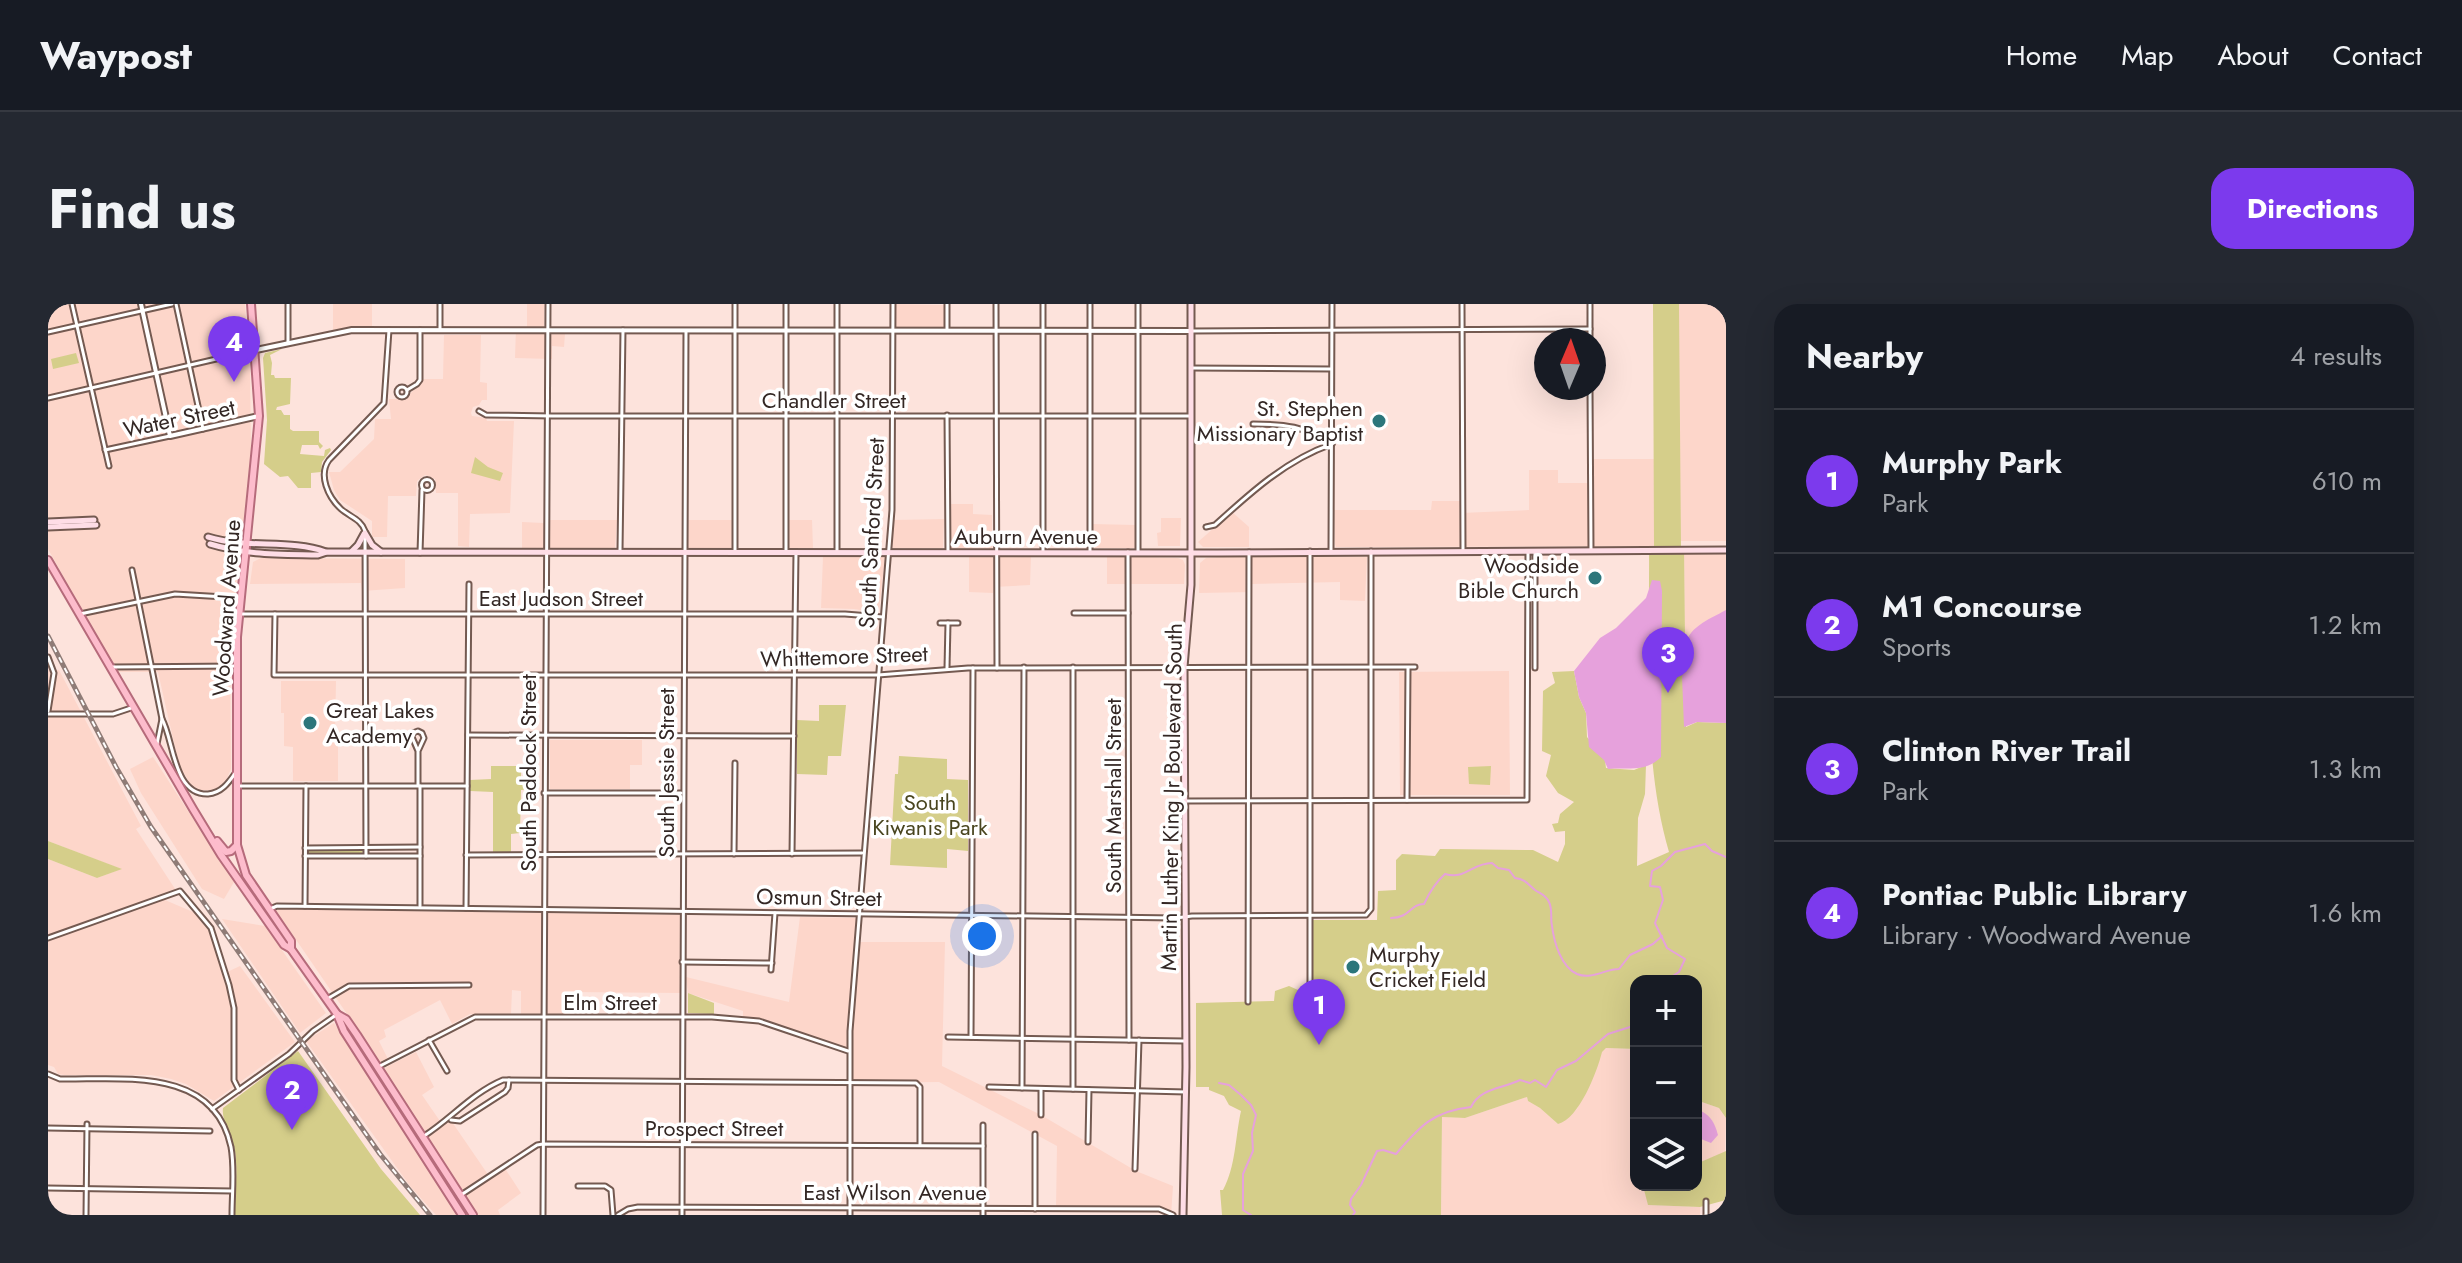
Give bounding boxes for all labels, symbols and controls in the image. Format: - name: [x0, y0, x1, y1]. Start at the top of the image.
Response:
- text: Waypost: [40, 28, 192, 83]
- text: Home: [2006, 35, 2077, 76]
- text: Map: [2121, 35, 2173, 76]
- text: About: [2217, 35, 2289, 76]
- text: Contact: [2333, 35, 2422, 76]
- text: Find us: [48, 168, 236, 249]
- button: Directions: [2211, 168, 2414, 249]
- pin: 4: [208, 316, 260, 382]
- north arrow: [1534, 328, 1606, 400]
- text: Nearby: [1806, 332, 1923, 381]
- text: 4 results: [2290, 337, 2382, 375]
- street label: Chandler Street: [762, 384, 907, 416]
- street label: Water Street: [120, 390, 238, 445]
- place label: St. Stephen Missionary Baptist: [1197, 392, 1364, 449]
- marker: St. Stephen Missionary Baptist: [1370, 412, 1388, 430]
- street label: South Sanford Street: [850, 436, 892, 629]
- text: Murphy Park: [1882, 441, 2062, 484]
- text: 1: [1825, 462, 1839, 500]
- text: 610 m: [2312, 462, 2382, 500]
- text: Park: [1882, 484, 1928, 522]
- street label: Woodward Avenue: [204, 518, 248, 698]
- street label: Auburn Avenue: [954, 520, 1098, 552]
- place label: Woodside Bible Church: [1458, 549, 1579, 606]
- marker: Woodside Bible Church: [1586, 569, 1604, 587]
- street label: East Judson Street: [479, 582, 644, 614]
- text: M1 Concourse: [1882, 585, 2082, 628]
- text: 2: [1823, 606, 1841, 644]
- text: 1.2 km: [2308, 606, 2382, 644]
- street label: Martin Luther King Jr Boulevard South: [1152, 623, 1190, 971]
- pin: 3: [1642, 627, 1694, 693]
- text: Sports: [1882, 628, 1951, 666]
- street label: Whittemore Street: [760, 637, 929, 675]
- street label: South Paddock Street: [512, 674, 544, 872]
- street label: South Jessie Street: [650, 688, 682, 858]
- place label: Great Lakes Academy: [326, 694, 434, 751]
- street label: South Marshall Street: [1097, 698, 1129, 894]
- marker: Great Lakes Academy: [301, 714, 319, 732]
- text: Clinton River Trail: [1882, 729, 2131, 772]
- text: 3: [1824, 750, 1840, 788]
- text: 1.3 km: [2309, 750, 2382, 788]
- text: Park: [1882, 772, 1928, 810]
- park label: South Kiwanis Park: [872, 786, 988, 843]
- text: Pontiac Public Library: [1882, 873, 2187, 916]
- street label: Osmun Street: [756, 880, 883, 914]
- text: 4: [1823, 894, 1841, 932]
- text: 1.6 km: [2308, 894, 2382, 932]
- your location: [962, 916, 1002, 956]
- text: Library · Woodward Avenue: [1882, 916, 2191, 954]
- place label: Murphy Cricket Field: [1369, 938, 1486, 995]
- marker: Murphy Cricket Field: [1344, 958, 1362, 976]
- map controls: [1630, 975, 1702, 1191]
- button: +: [1630, 975, 1702, 1047]
- pin: 1: [1293, 979, 1345, 1045]
- street label: Elm Street: [563, 986, 657, 1018]
- button: −: [1630, 1047, 1702, 1119]
- pin: 2: [266, 1064, 318, 1130]
- street label: Prospect Street: [645, 1112, 784, 1144]
- button: layers: [1630, 1119, 1702, 1191]
- street label: East Wilson Avenue: [803, 1176, 987, 1208]

